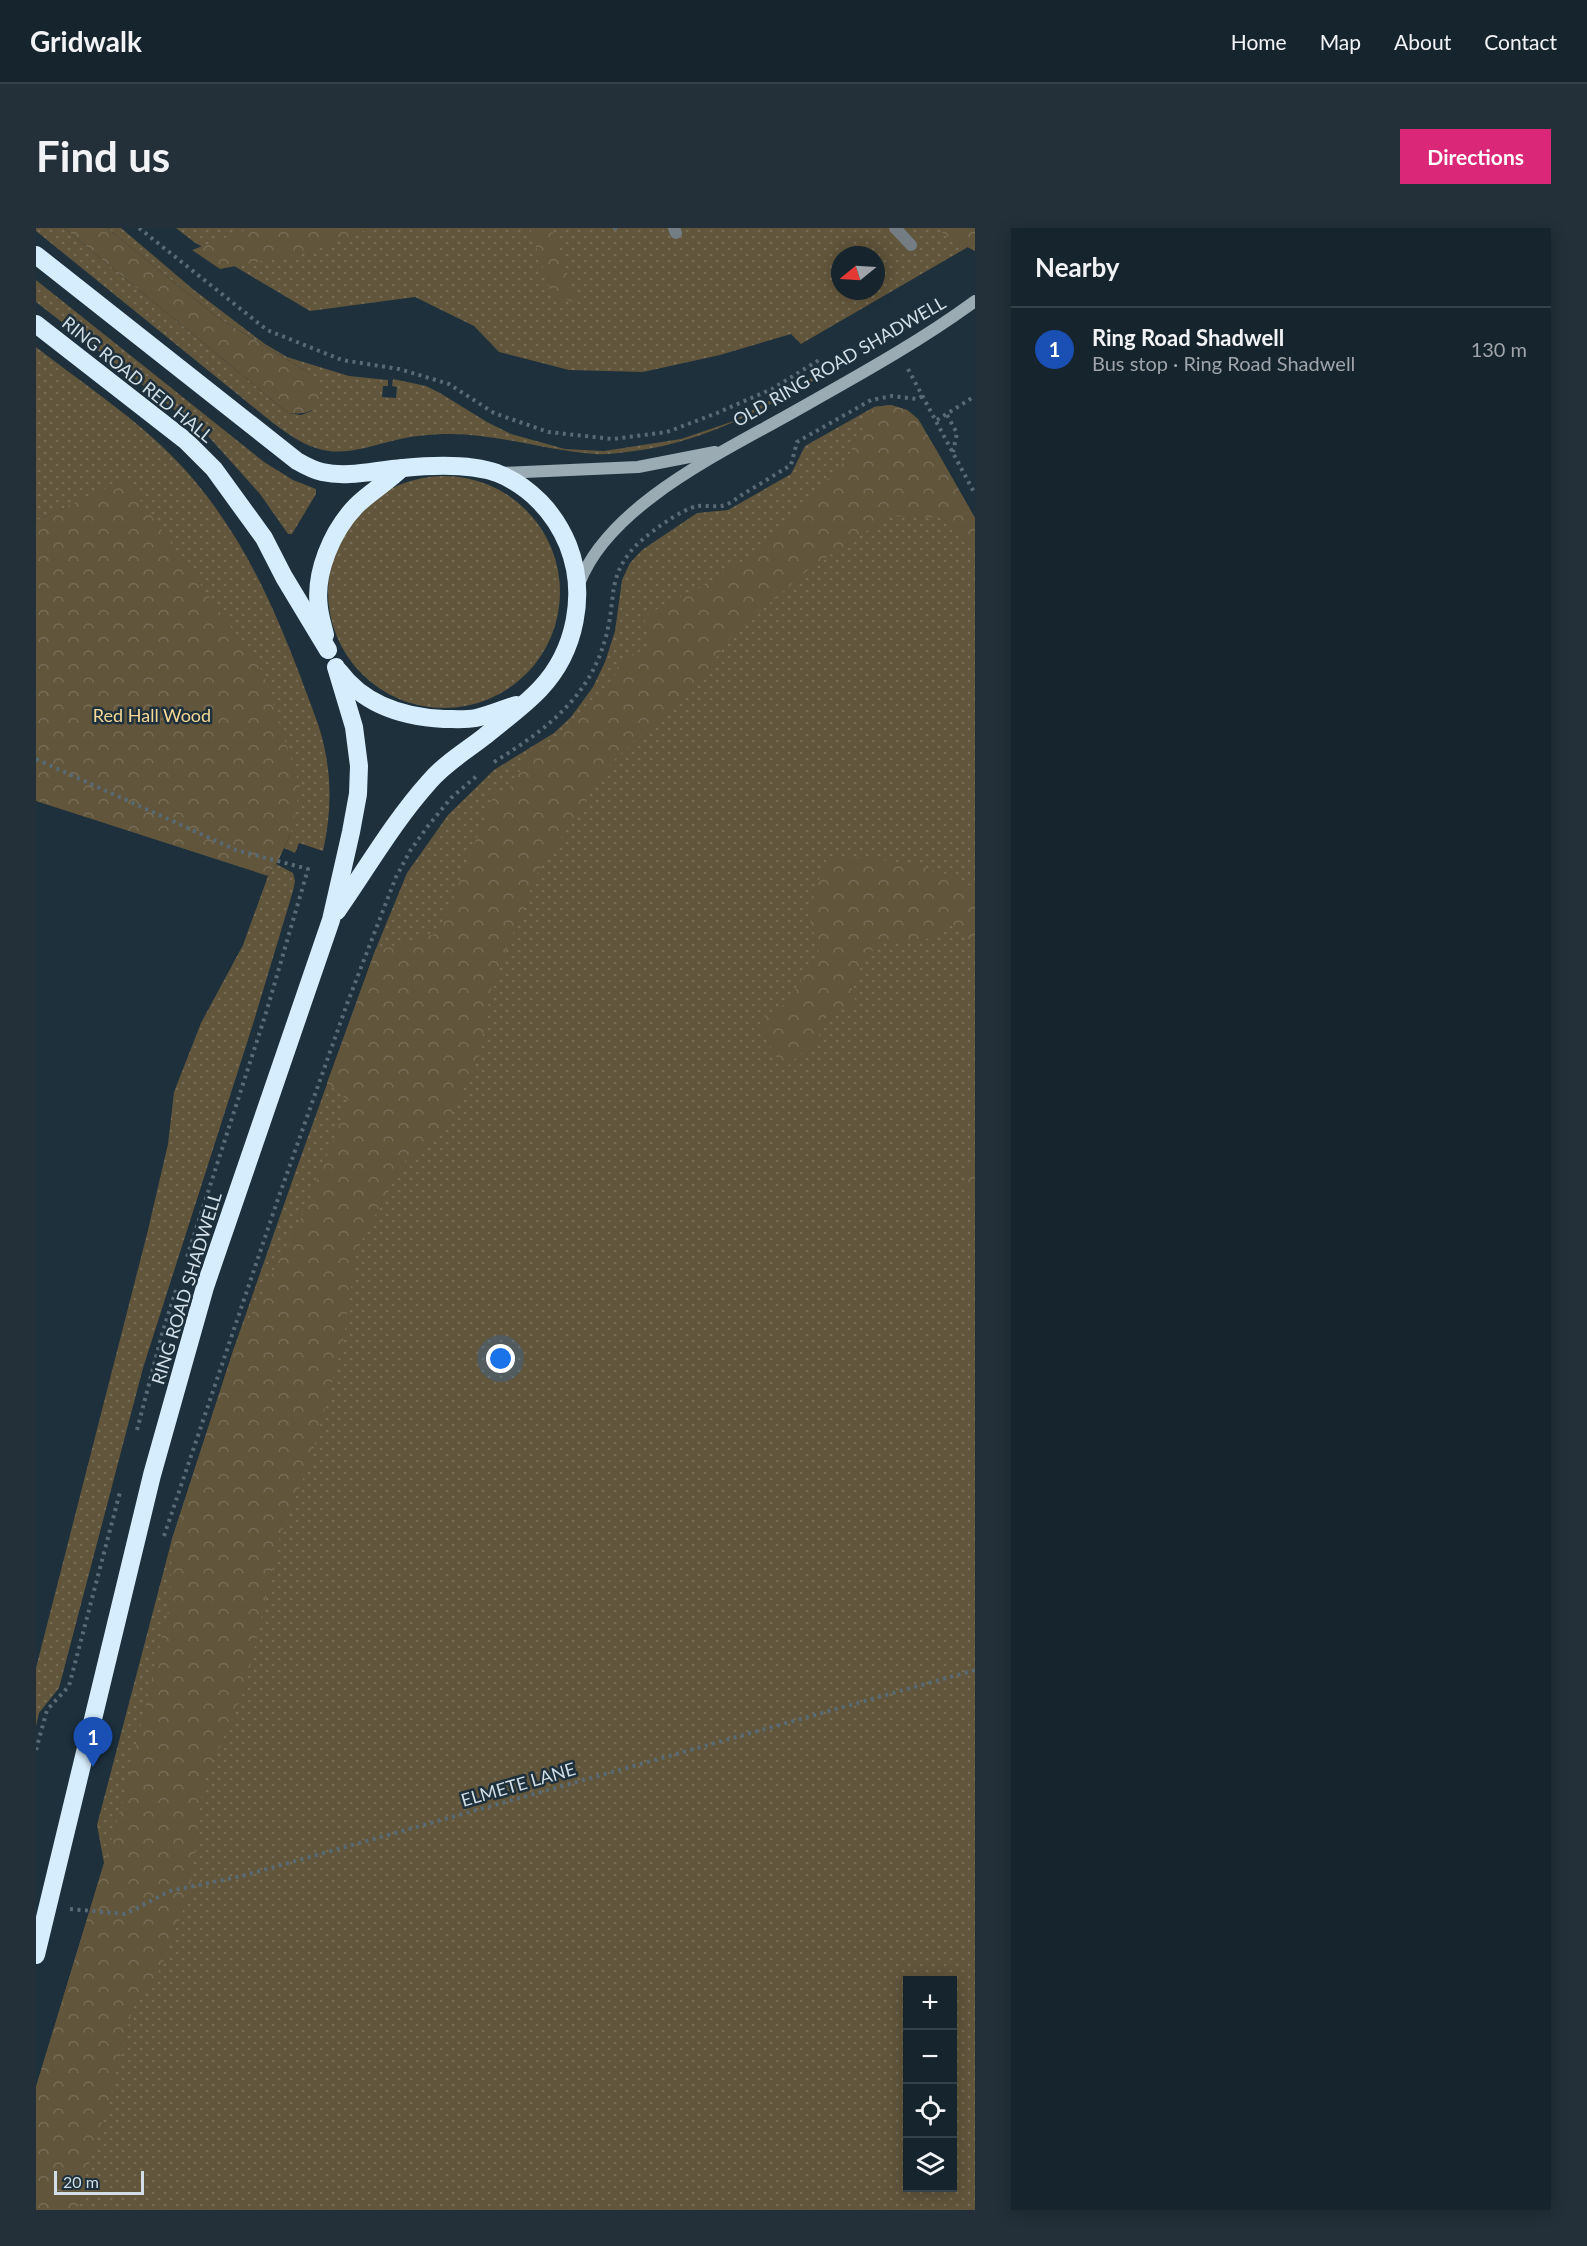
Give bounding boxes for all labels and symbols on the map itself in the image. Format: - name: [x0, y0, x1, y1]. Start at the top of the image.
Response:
- north arrow: [831, 246, 885, 300]
- street label: OLD RING ROAD SHADWELL: [729, 291, 949, 431]
- street label: RING ROAD RED HALL: [58, 311, 218, 447]
- park label: Red Hall Wood: [93, 704, 211, 726]
- street label: RING ROAD SHADWELL: [146, 1189, 226, 1387]
- your location: [486, 1344, 515, 1373]
- pin: 1: [74, 1718, 112, 1767]
- street label: ELMETE LANE: [458, 1757, 578, 1811]
- scale bar: [54, 2168, 144, 2196]

